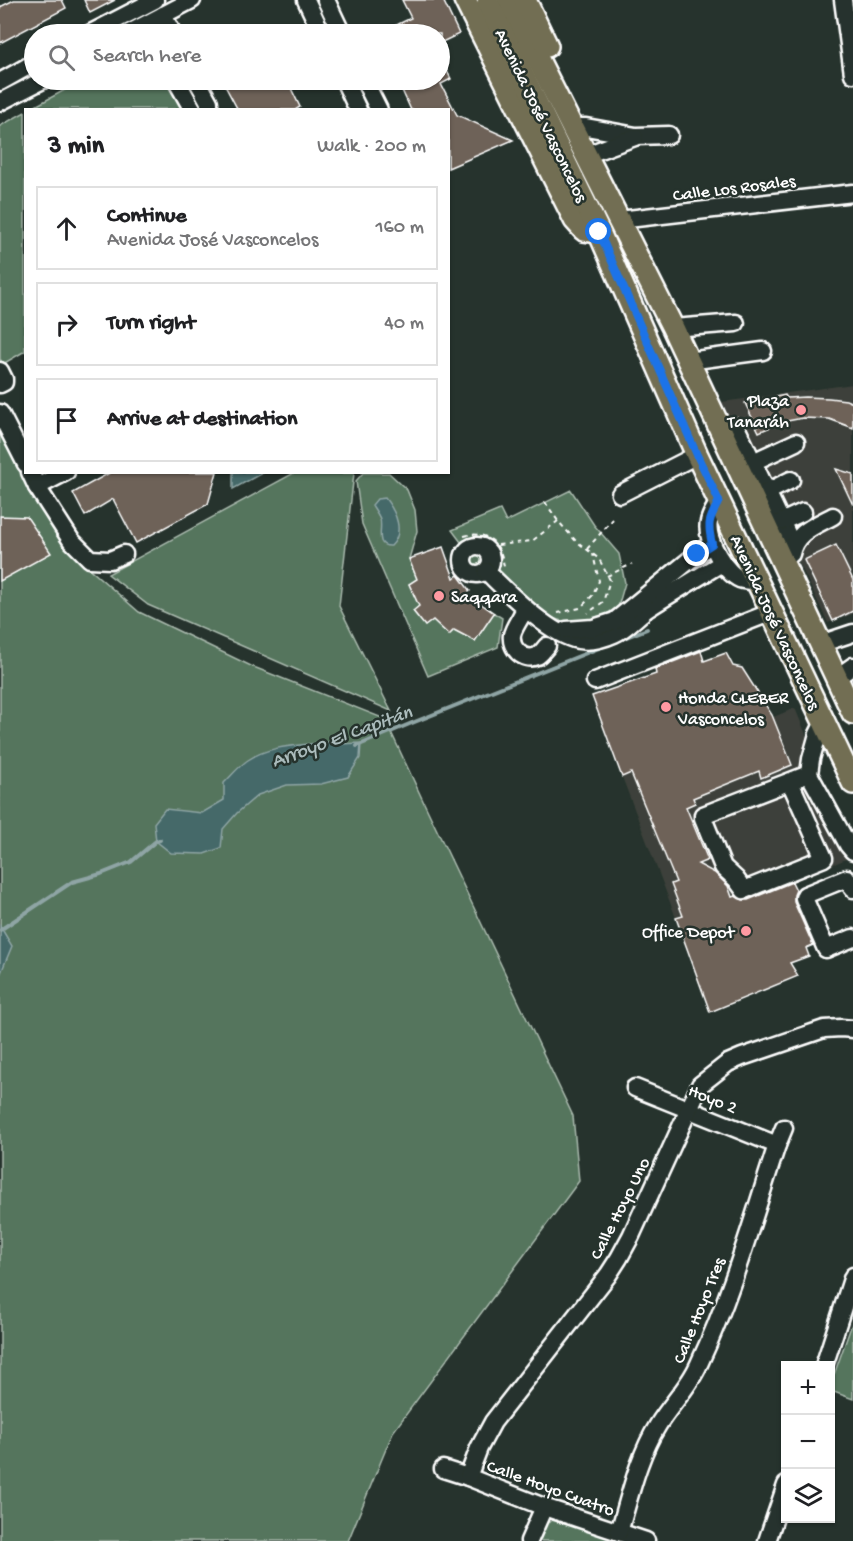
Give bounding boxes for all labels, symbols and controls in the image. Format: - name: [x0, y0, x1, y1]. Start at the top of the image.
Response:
- search box: [24, 24, 450, 90]
- street label: Avenida José Vasconcelos: [489, 26, 591, 207]
- icon: search: [45, 41, 78, 74]
- text: Search here: [93, 44, 201, 70]
- text: 3 min: [48, 132, 104, 163]
- text: Walk · 200 m: [317, 136, 426, 159]
- street label: Calle Los Rosales: [672, 171, 798, 207]
- text: Continue: [107, 204, 187, 230]
- icon: ahead: [50, 212, 83, 245]
- text: 160 m: [375, 217, 424, 240]
- route start: [585, 218, 611, 244]
- text: Avenida José Vasconcelos: [107, 230, 318, 253]
- icon: right: [50, 308, 83, 341]
- text: Turn right: [107, 311, 195, 337]
- text: 40 m: [384, 313, 424, 336]
- place label: Plaza Tanaráh: [727, 392, 790, 434]
- marker: Plaza Tanaráh: [794, 403, 808, 417]
- icon: arrive: [50, 404, 83, 437]
- text: Arrive at destination: [107, 407, 297, 433]
- street label: Avenida José Vasconcelos: [724, 532, 824, 715]
- route end: [683, 540, 709, 566]
- place label: Saqqara: [451, 588, 518, 609]
- marker: Saqqara: [432, 589, 446, 603]
- place label: Honda CLEBER Vasconcelos: [677, 689, 789, 731]
- marker: Honda CLEBER Vasconcelos: [659, 700, 673, 714]
- water label: Arroyo El Capitán: [269, 702, 416, 774]
- place label: Office Depot: [642, 923, 736, 944]
- marker: Office Depot: [739, 924, 753, 938]
- street label: Hoyo 2: [685, 1081, 740, 1120]
- street label: Calle Hoyo Uno: [587, 1155, 656, 1264]
- street label: Calle Hoyo Tres: [670, 1254, 732, 1367]
- map controls: [781, 1361, 835, 1523]
- button: +: [781, 1361, 835, 1415]
- button: −: [781, 1415, 835, 1469]
- street label: Calle Hoyo Cuatro: [483, 1456, 617, 1522]
- button: layers: [781, 1469, 835, 1523]

